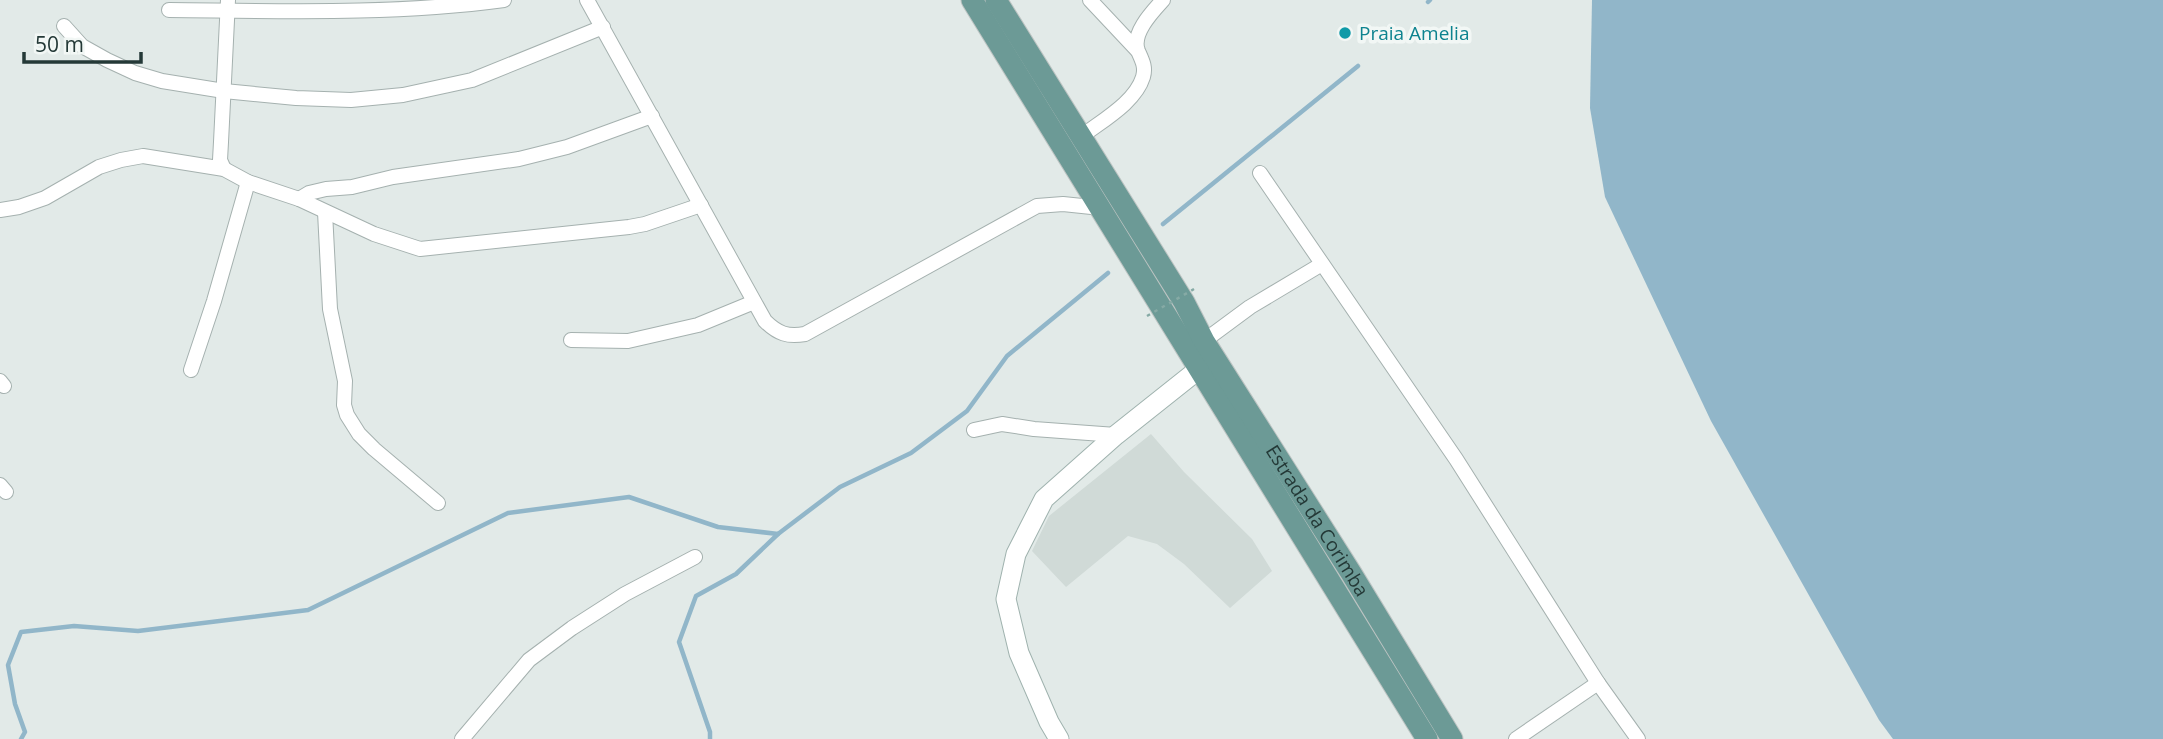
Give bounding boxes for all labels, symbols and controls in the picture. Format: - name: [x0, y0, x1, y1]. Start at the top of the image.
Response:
- place label: Praia Amelia: [1359, 20, 1469, 46]
- scale bar: [24, 21, 142, 65]
- marker: Praia Amelia: [1337, 25, 1353, 41]
- text: 50 m: [35, 30, 84, 58]
- street label: Estrada da Corimba: [1260, 440, 1375, 601]

